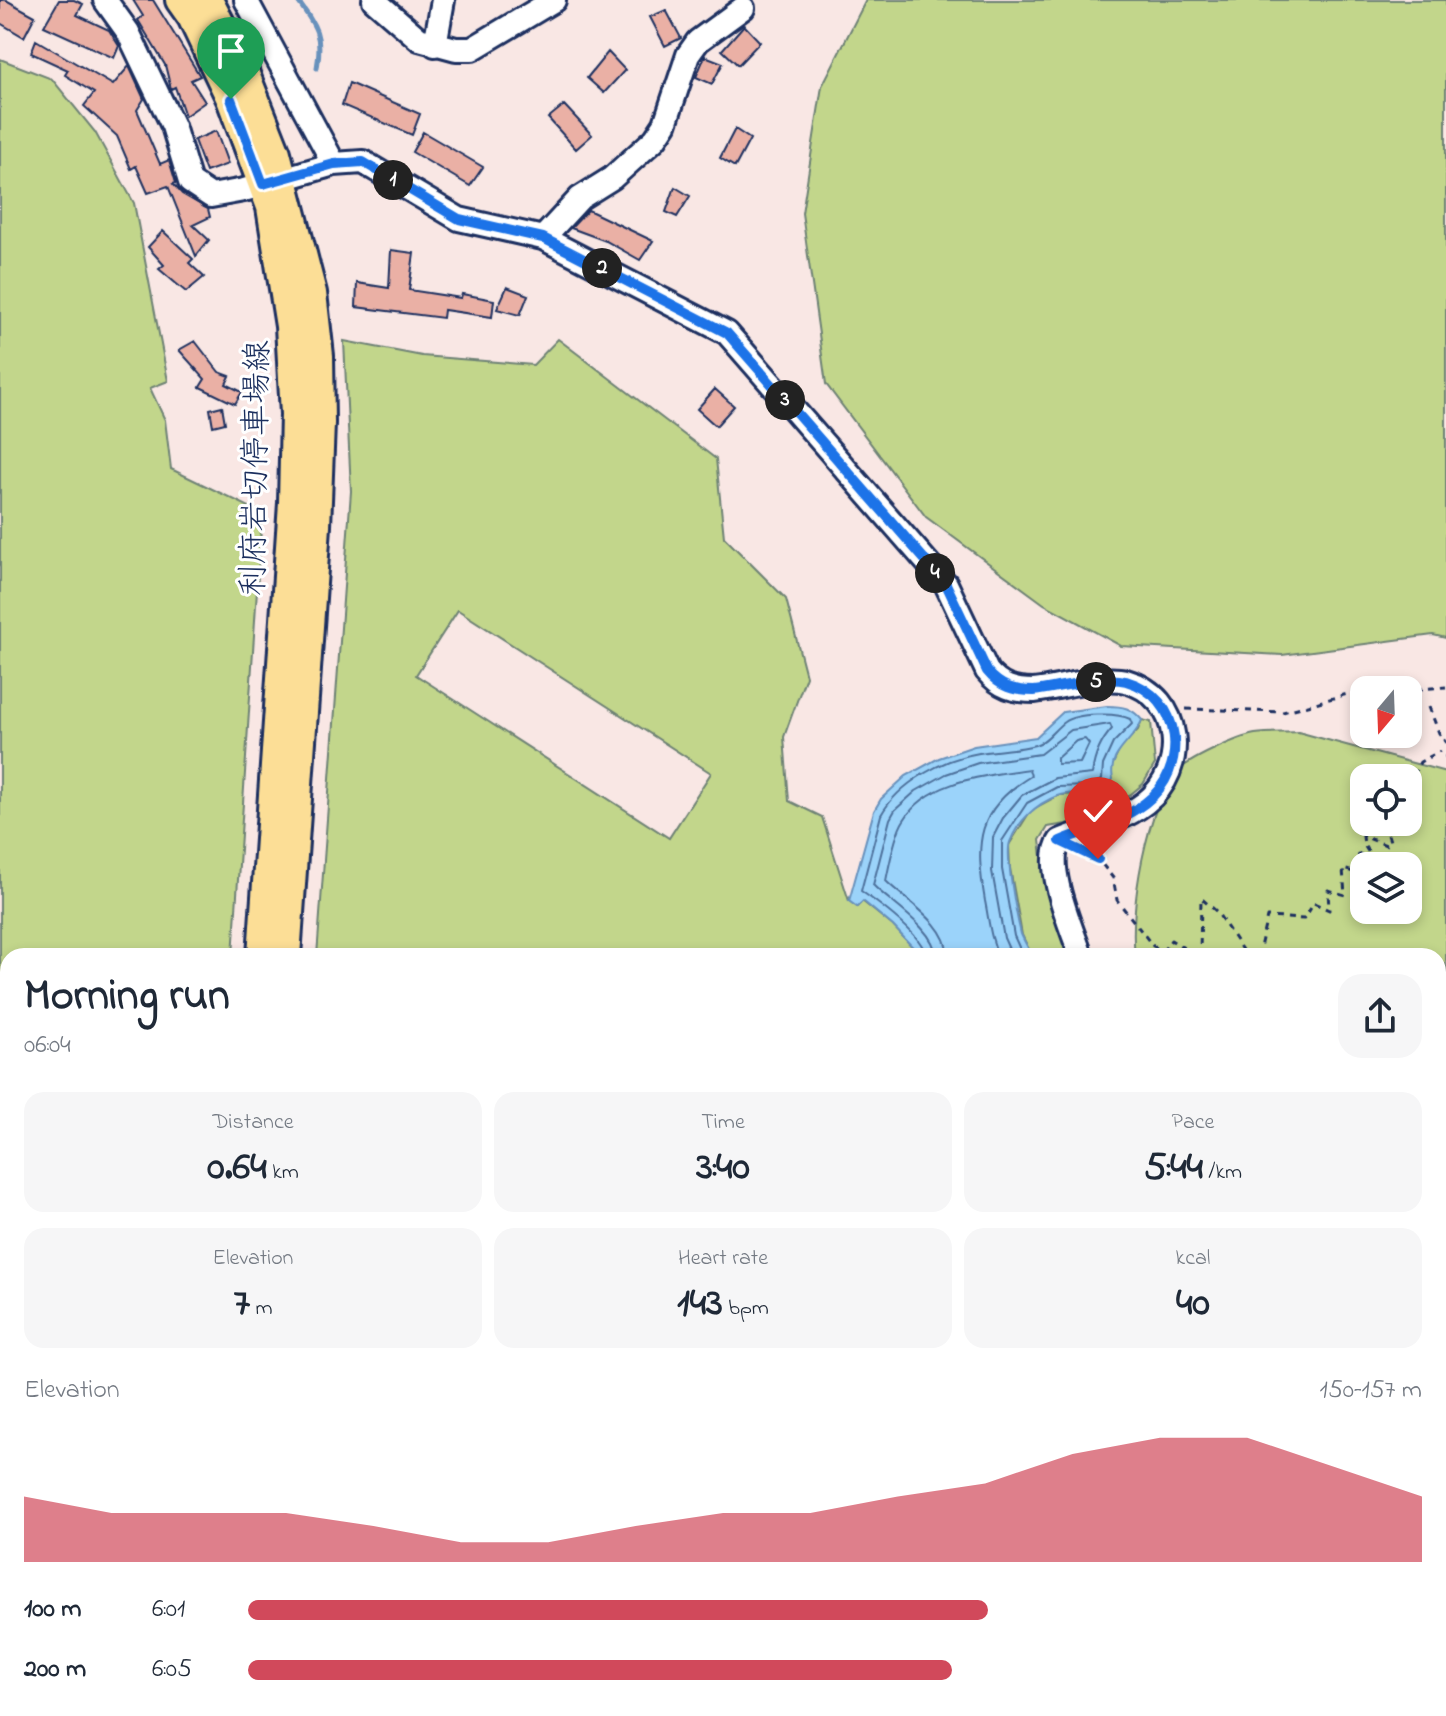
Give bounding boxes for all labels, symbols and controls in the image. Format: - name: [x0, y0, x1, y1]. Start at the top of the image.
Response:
- pin: [197, 17, 265, 99]
- icon: arrive: [209, 29, 253, 73]
- pin: 1: [373, 160, 413, 200]
- text: 1: [390, 164, 397, 196]
- pin: 2: [582, 248, 622, 288]
- text: 2: [597, 252, 607, 284]
- street label: 利府岩切停車場線: [232, 340, 283, 596]
- pin: 3: [765, 380, 805, 420]
- text: 3: [780, 384, 790, 416]
- pin: 4: [915, 553, 955, 593]
- text: 4: [930, 557, 940, 589]
- pin: 5: [1076, 662, 1116, 702]
- text: 5: [1090, 666, 1102, 698]
- north arrow: [1350, 676, 1422, 748]
- map controls: [1350, 676, 1422, 924]
- button: locate: [1350, 764, 1422, 836]
- pin: [1064, 777, 1132, 859]
- icon: check: [1076, 789, 1120, 833]
- button: layers: [1350, 852, 1422, 924]
- text: Morning run: [24, 965, 230, 1029]
- button: share: [1338, 974, 1422, 1058]
- text: 06:04: [24, 1027, 71, 1065]
- text: Distance: [212, 1107, 294, 1139]
- text: Time: [701, 1107, 745, 1139]
- text: Pace: [1172, 1107, 1214, 1139]
- text: 0.64: [207, 1139, 267, 1198]
- text: 3:40: [696, 1139, 750, 1198]
- text: 5:44: [1144, 1139, 1203, 1198]
- text: km: [267, 1157, 299, 1189]
- text: /km: [1203, 1157, 1242, 1189]
- text: Elevation: [213, 1243, 293, 1275]
- text: Heart rate: [678, 1243, 768, 1275]
- text: kcal: [1176, 1243, 1210, 1275]
- text: 7: [233, 1275, 250, 1334]
- text: 143: [677, 1275, 723, 1334]
- text: 40: [1176, 1275, 1210, 1334]
- text: m: [250, 1293, 273, 1325]
- text: bpm: [723, 1293, 769, 1325]
- text: Elevation: [24, 1372, 120, 1410]
- text: 150–157 m: [1320, 1372, 1422, 1410]
- text: 100 m: [24, 1591, 81, 1629]
- text: 6:01: [152, 1591, 185, 1629]
- text: 200 m: [24, 1651, 86, 1689]
- text: 6:05: [152, 1651, 192, 1689]

